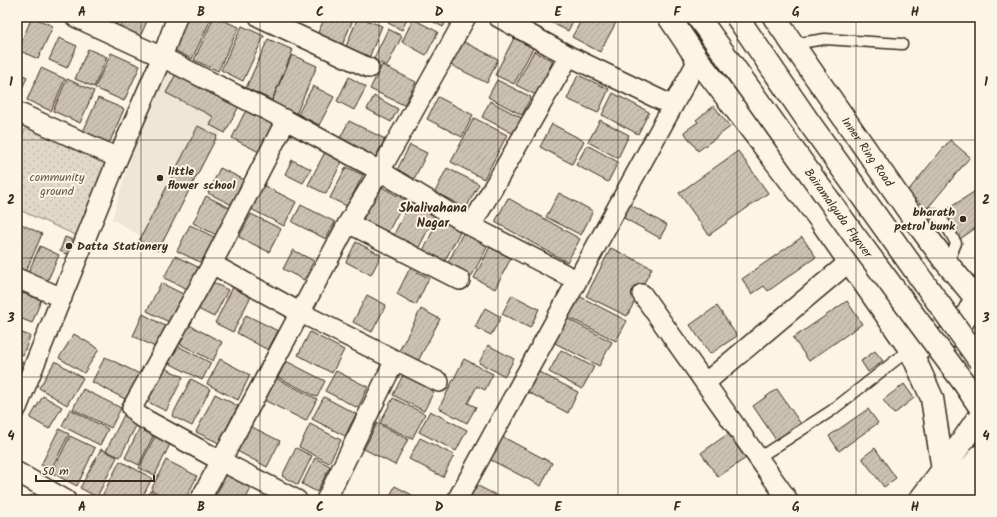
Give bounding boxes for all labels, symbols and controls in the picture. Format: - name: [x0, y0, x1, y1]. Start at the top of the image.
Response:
- text: A: [78, 2, 86, 23]
- text: B: [197, 2, 205, 23]
- text: C: [316, 2, 324, 23]
- text: D: [435, 2, 444, 23]
- text: E: [554, 2, 562, 23]
- text: F: [673, 2, 681, 23]
- text: G: [792, 2, 800, 23]
- text: H: [911, 2, 920, 23]
- text: 1: [9, 72, 13, 93]
- text: 1: [984, 72, 988, 93]
- street label: Inner Ring Road: [836, 113, 899, 192]
- place label: little flower school: [167, 162, 236, 195]
- street label: Bairamalguda Flyover: [799, 164, 877, 263]
- park label: community ground: [29, 168, 85, 201]
- marker: little flower school: [155, 173, 165, 183]
- text: 2: [7, 190, 15, 211]
- text: 2: [982, 190, 990, 211]
- district label: Shalivahana Nagar: [399, 198, 467, 234]
- place label: bharath petrol bunk: [893, 203, 956, 236]
- marker: bharath petrol bunk: [958, 214, 968, 224]
- place label: Datta Stationery: [77, 237, 169, 256]
- marker: Datta Stationery: [64, 241, 74, 251]
- text: 3: [6, 308, 15, 329]
- text: 3: [981, 308, 990, 329]
- text: 4: [7, 426, 15, 447]
- text: 4: [982, 426, 990, 447]
- scale bar: [36, 457, 154, 483]
- text: 50 m: [42, 462, 69, 481]
- text: A: [78, 497, 86, 517]
- text: B: [197, 497, 205, 517]
- text: C: [316, 497, 324, 517]
- text: D: [435, 497, 444, 517]
- text: E: [554, 497, 562, 517]
- text: F: [673, 497, 681, 517]
- text: G: [792, 497, 800, 517]
- text: H: [911, 497, 920, 517]

